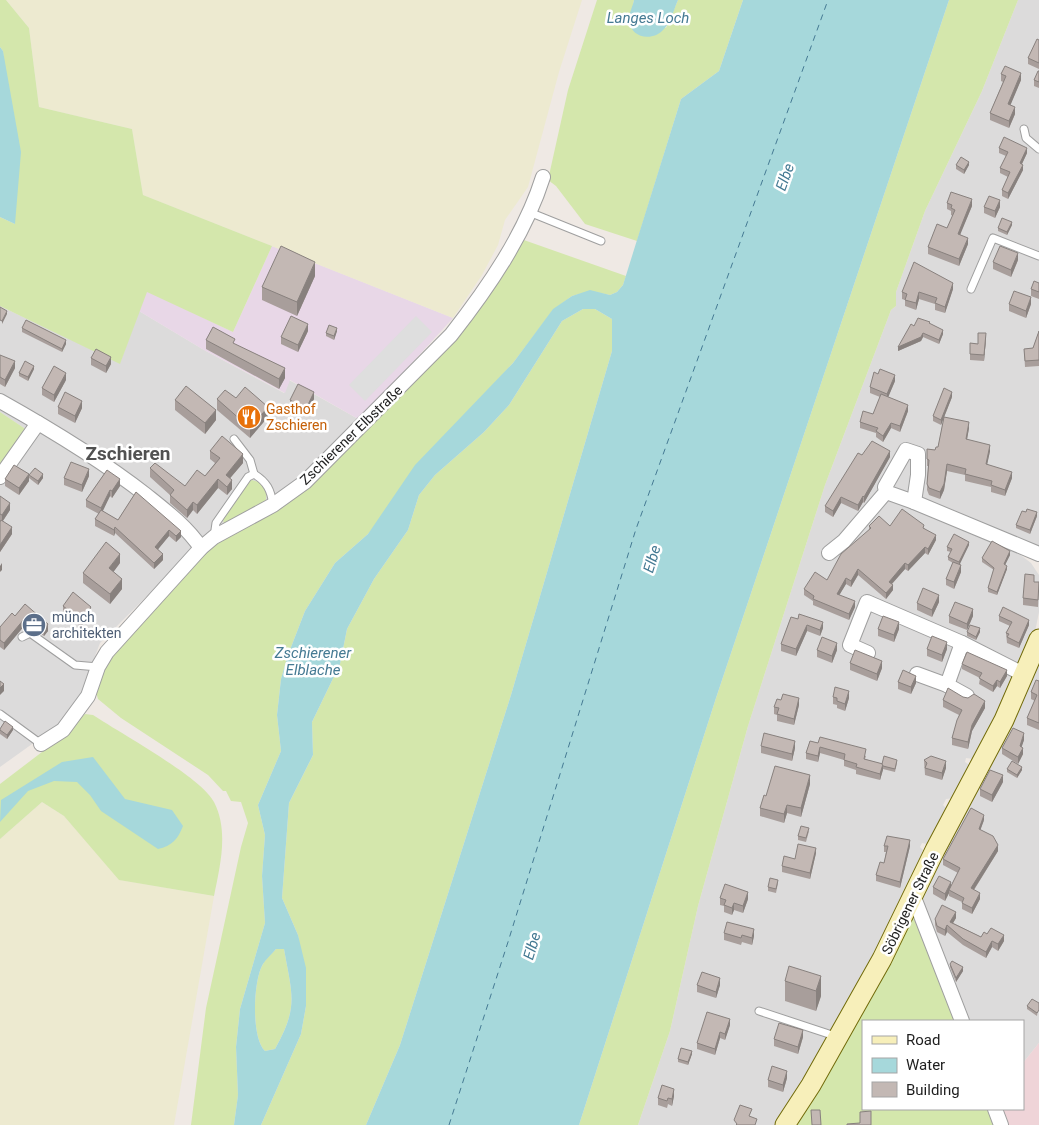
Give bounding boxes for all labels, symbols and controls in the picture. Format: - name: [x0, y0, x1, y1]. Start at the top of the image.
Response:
- water label: Langes Loch: [607, 9, 689, 27]
- water label: Elbe: [772, 161, 798, 193]
- street label: Zschierener Elbstraße: [297, 382, 405, 488]
- place label: Gasthof Zschieren: [266, 401, 327, 433]
- restaurant icon: Gasthof Zschieren: [236, 404, 262, 430]
- district label: Zschieren: [86, 442, 170, 465]
- water label: Elbe: [639, 543, 665, 575]
- place label: münch architekten: [52, 609, 122, 641]
- office icon: münch architekten: [21, 612, 47, 638]
- water label: Zschierener Elblache: [274, 644, 352, 679]
- street label: Söbrigener Straße: [878, 849, 942, 957]
- water label: Elbe: [519, 930, 545, 962]
- legend: [862, 1020, 1024, 1110]
- text: Road: [906, 1031, 940, 1049]
- text: Water: [906, 1056, 945, 1074]
- text: Building: [906, 1081, 960, 1099]

